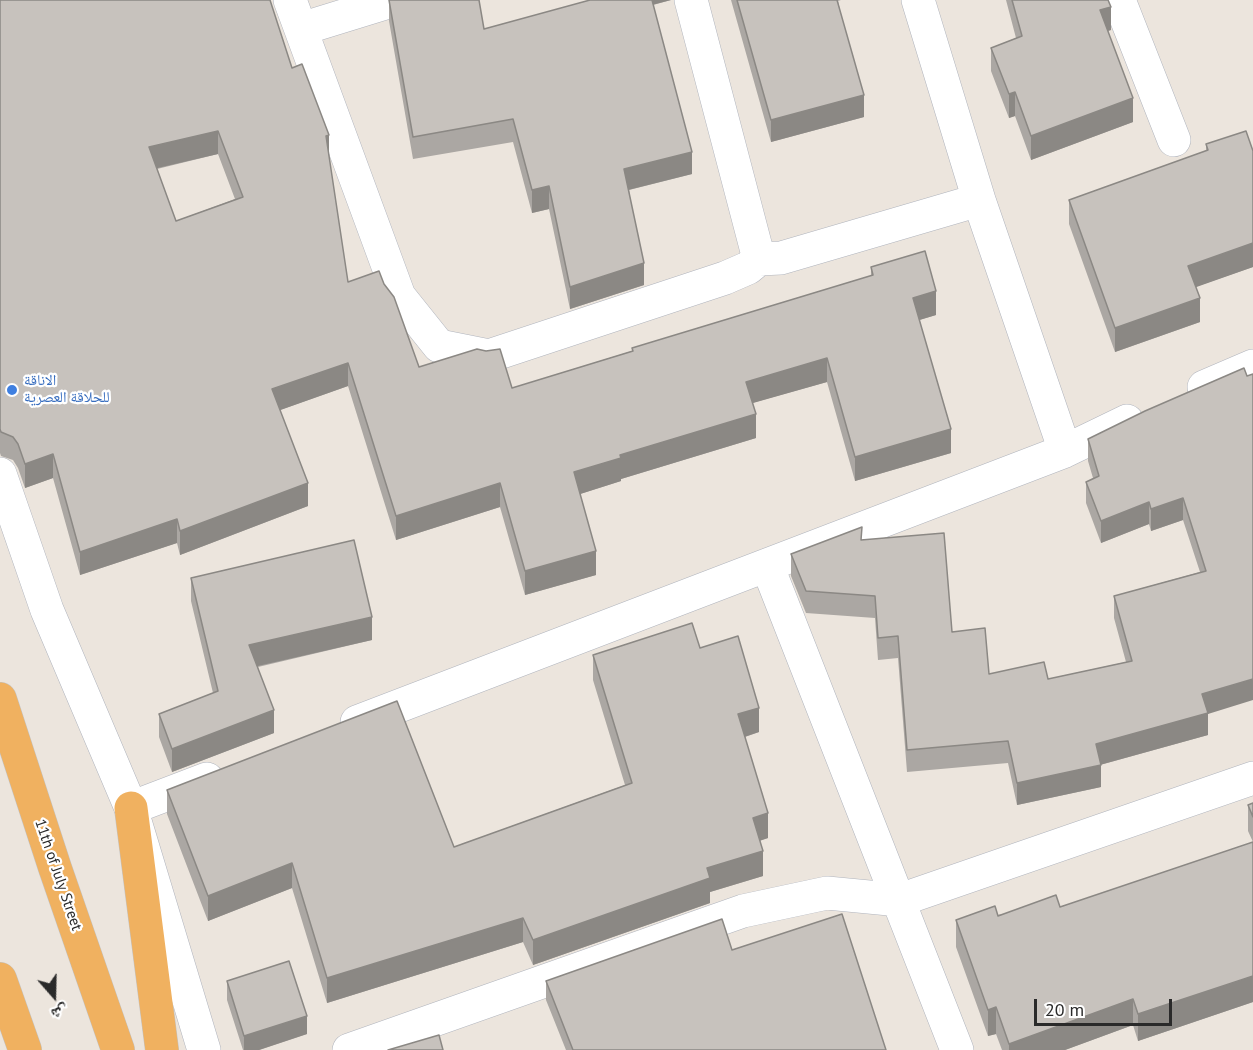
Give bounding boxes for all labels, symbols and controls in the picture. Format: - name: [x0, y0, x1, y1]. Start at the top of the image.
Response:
- place label: الاناقة للحلاقة العصرية: [24, 372, 110, 407]
- marker: الاناقة للحلاقة العصرية: [5, 383, 19, 397]
- street label: 11th of July Street: [31, 817, 85, 933]
- north arrow: [24, 966, 84, 1026]
- scale bar: [1037, 987, 1175, 1025]
- text: 20 m: [1045, 998, 1084, 1021]
- text: ش: [49, 1001, 72, 1025]

